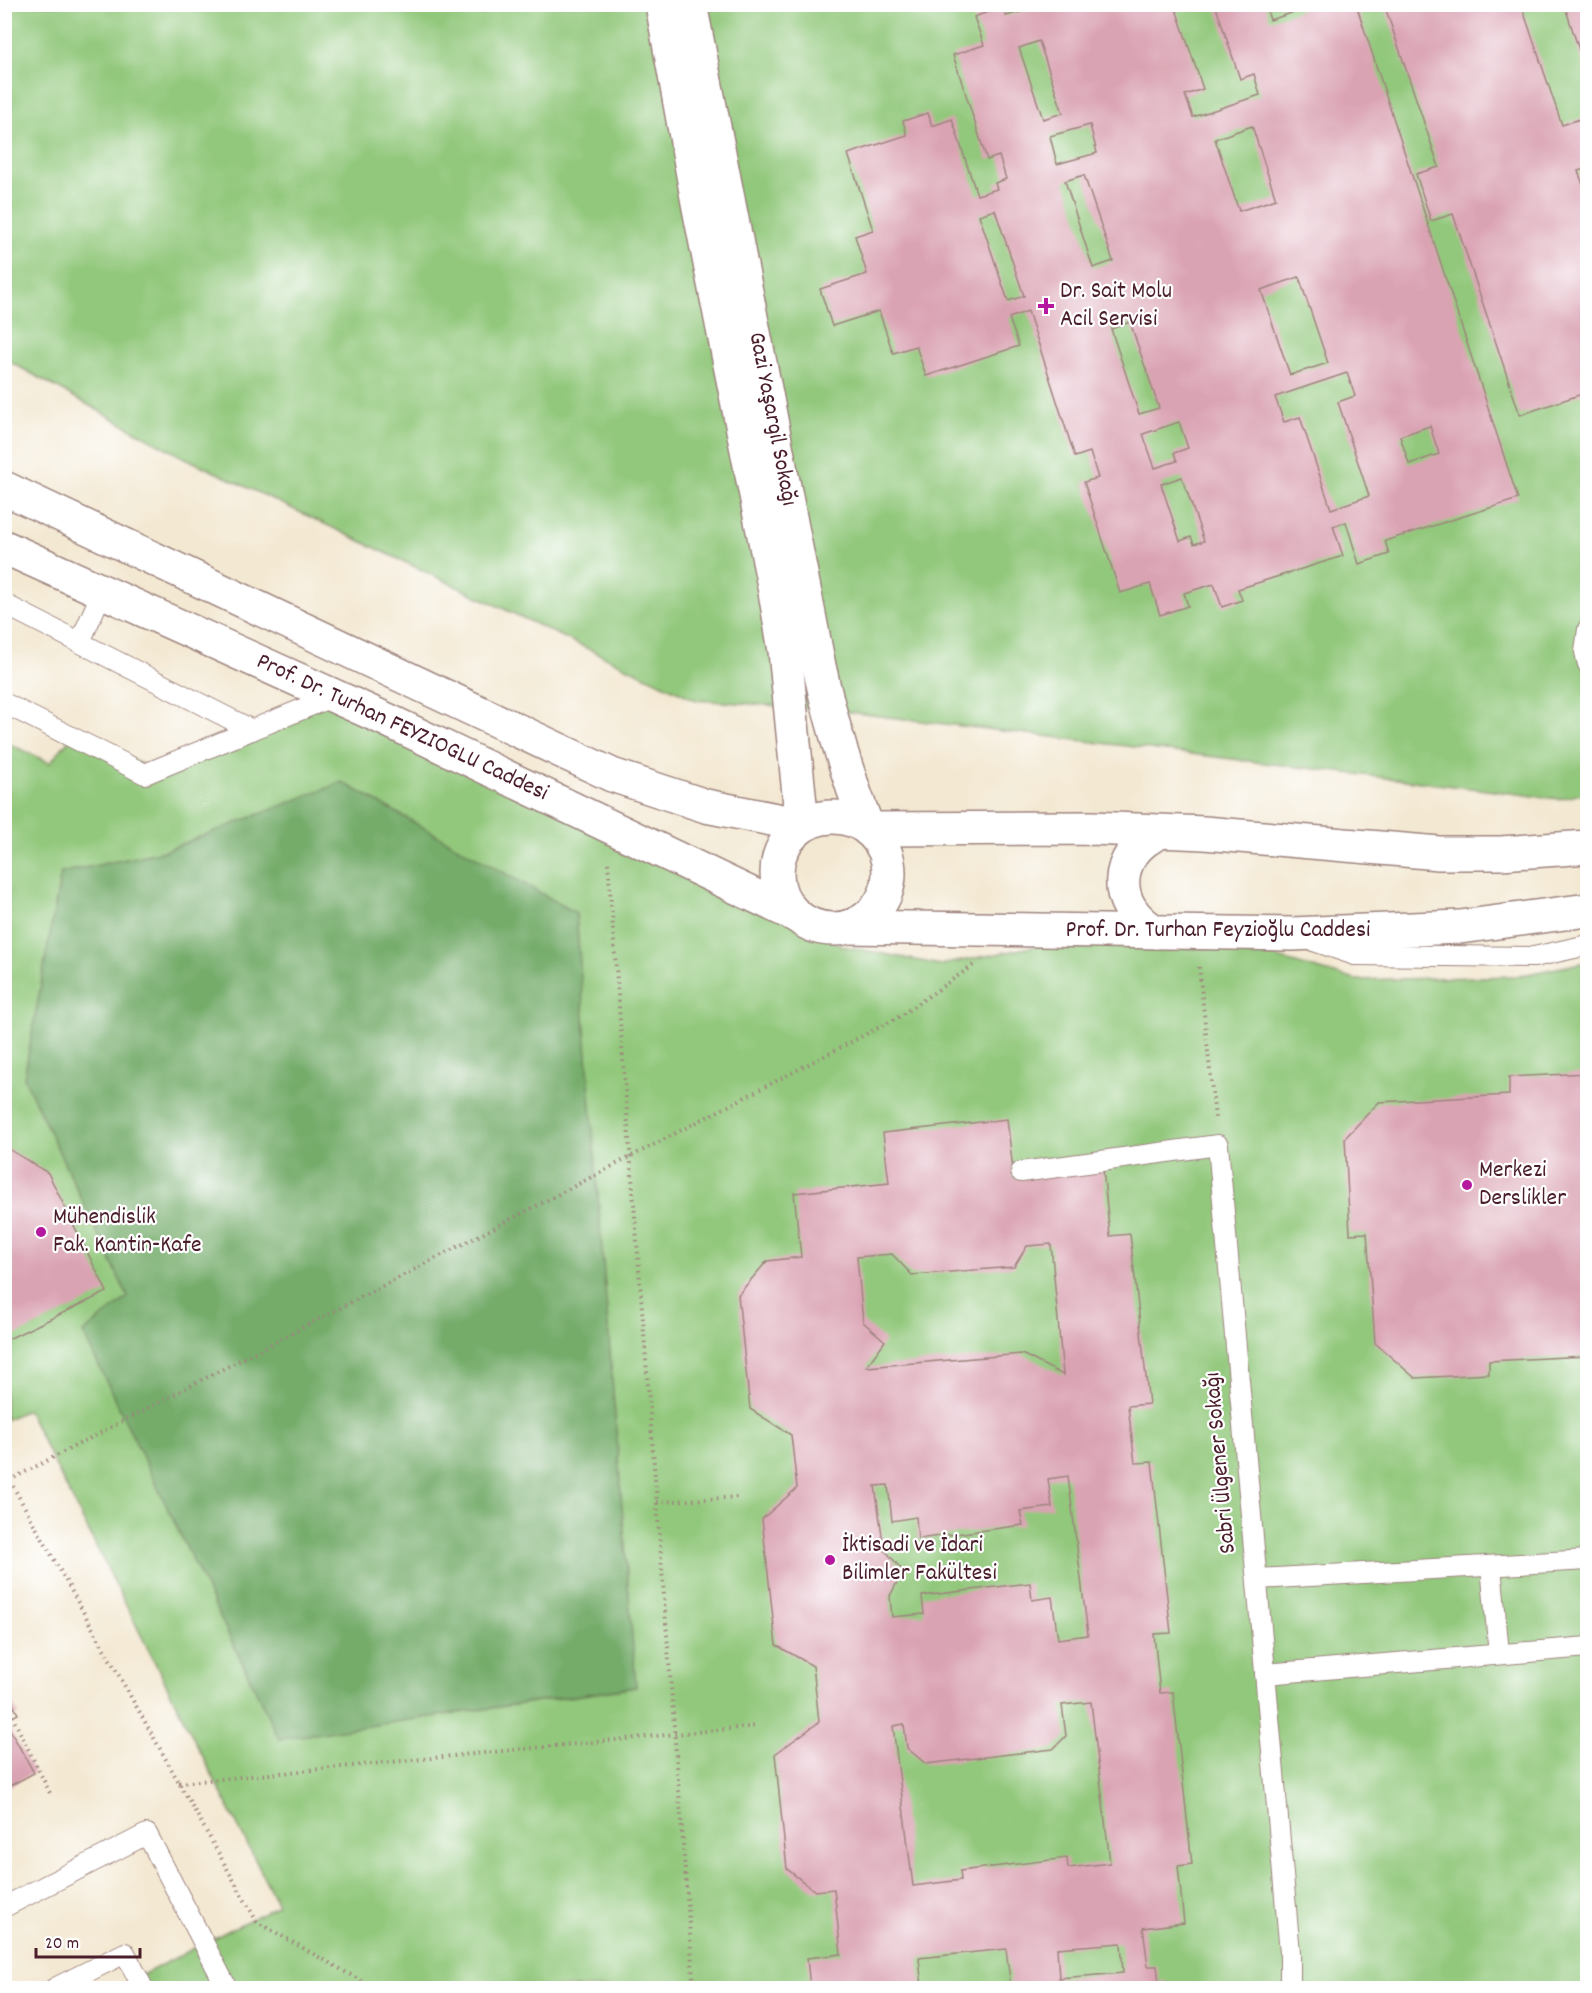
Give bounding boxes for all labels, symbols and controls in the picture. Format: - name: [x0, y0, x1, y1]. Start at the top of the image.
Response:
- place label: Dr. Sait Molu Acil Servisi: [1060, 275, 1172, 337]
- marker: Dr. Sait Molu Acil Servisi: [1037, 297, 1055, 315]
- street label: Gazi Yaşargil Sokağı: [738, 329, 806, 509]
- street label: Prof. Dr. Turhan FEYZIOGLU Caddesi: [250, 645, 554, 811]
- street label: Prof. Dr. Turhan Feyzioğlu Caddesi: [1066, 914, 1370, 948]
- place label: Merkezi Derslikler: [1479, 1154, 1566, 1216]
- marker: Merkezi Derslikler: [1460, 1178, 1474, 1192]
- place label: Mühendislik Fak. Kantin-Kafe: [53, 1201, 202, 1263]
- marker: Mühendislik Fak. Kantin-Kafe: [34, 1225, 48, 1239]
- street label: Sabri Ülgener Sokağı: [1196, 1371, 1246, 1555]
- place label: İktisadi ve İdari Bilimler Fakültesi: [842, 1529, 997, 1591]
- marker: İktisadi ve İdari Bilimler Fakültesi: [823, 1553, 837, 1567]
- scale bar: [36, 1921, 140, 1959]
- text: 20 m: [45, 1932, 79, 1957]

